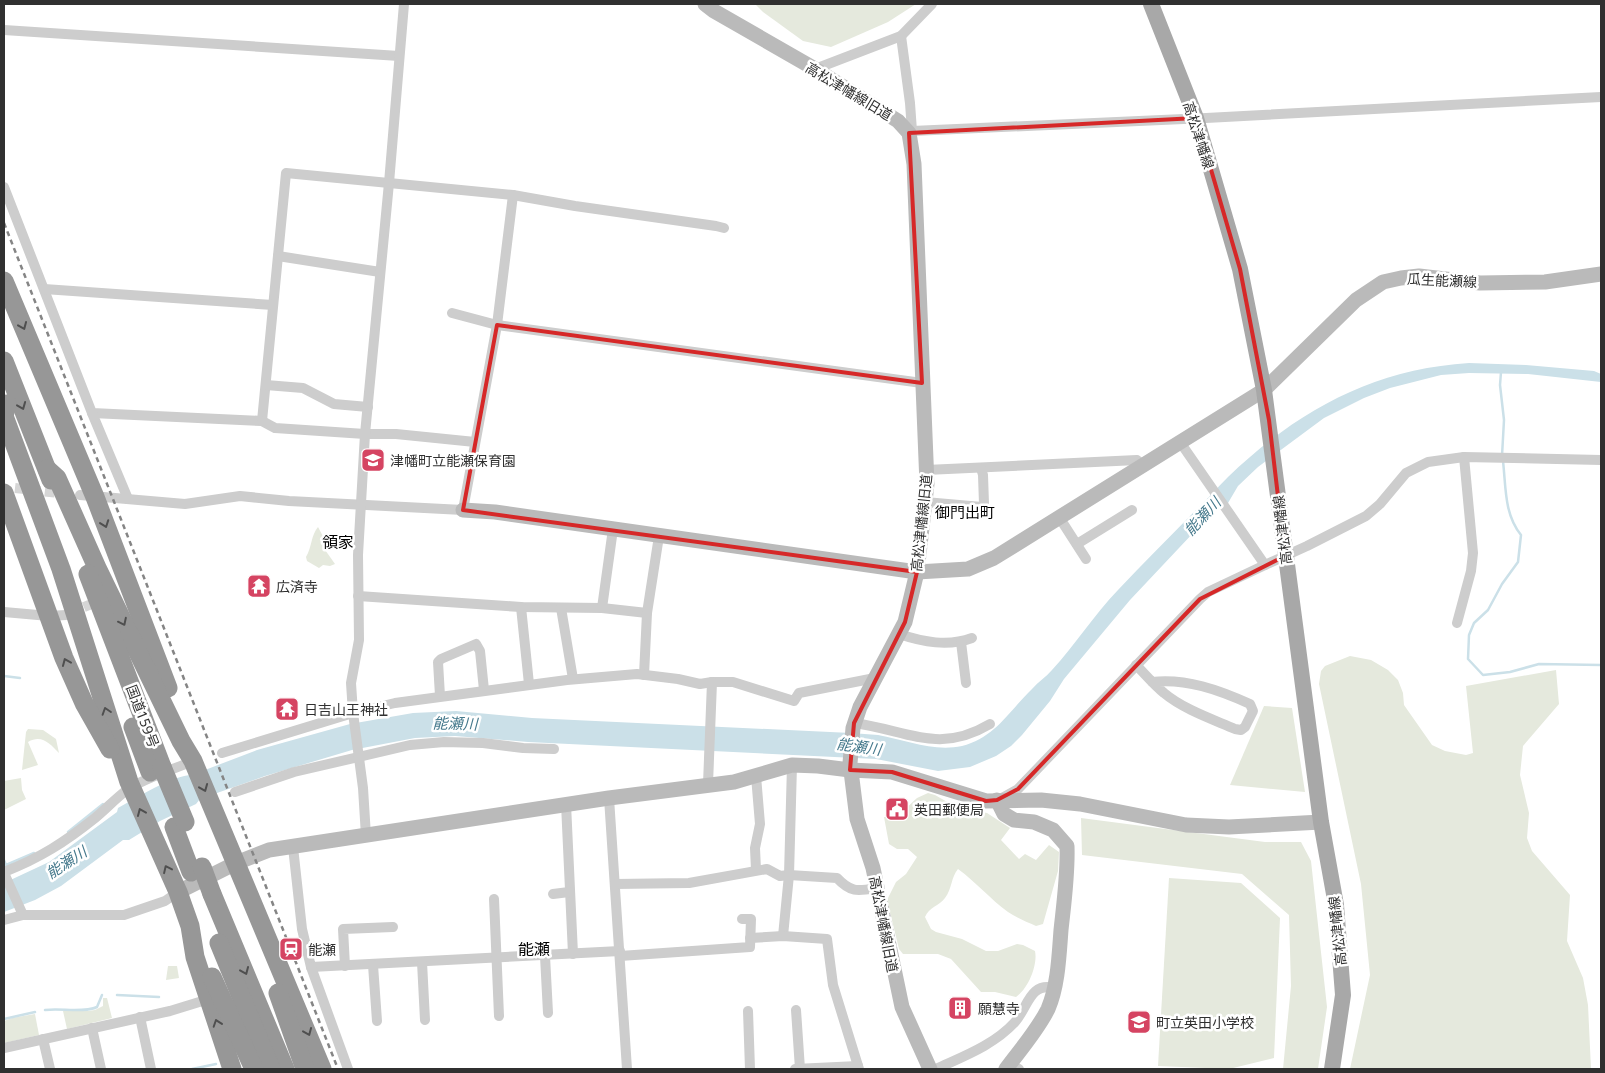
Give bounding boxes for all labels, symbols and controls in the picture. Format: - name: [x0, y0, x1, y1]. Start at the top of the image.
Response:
- street label: 高松津幡線旧道: [802, 58, 896, 124]
- street label: 高松津幡線: [1179, 99, 1219, 171]
- street label: 瓜生能瀬線: [1407, 269, 1477, 291]
- one-way arrow: [16, 321, 27, 330]
- one-way arrow: [16, 401, 26, 410]
- school or university icon: 津幡町立能瀬保育園: [360, 447, 386, 473]
- place label: 津幡町立能瀬保育園: [390, 451, 516, 470]
- street label: 高松津幡線旧道: [906, 473, 936, 573]
- water label: 能瀬川: [1179, 491, 1226, 539]
- street label: 高松津幡線: [1268, 494, 1296, 566]
- district label: 御門出町: [935, 502, 995, 522]
- one-way arrow: [99, 519, 109, 528]
- district label: 領家: [322, 531, 354, 553]
- temple icon: 広済寺: [246, 573, 272, 599]
- place label: 広済寺: [276, 577, 318, 596]
- one-way arrow: [117, 617, 127, 626]
- one-way arrow: [61, 658, 72, 667]
- street label: 国道159号: [122, 682, 164, 750]
- temple icon: 日吉山王神社: [274, 696, 300, 722]
- place label: 日吉山王神社: [304, 700, 388, 719]
- one-way arrow: [102, 707, 112, 716]
- water label: 能瀬川: [432, 713, 480, 733]
- water label: 能瀬川: [835, 733, 885, 759]
- one-way arrow: [198, 783, 208, 792]
- public building icon: 英田郵便局: [884, 796, 910, 822]
- place label: 英田郵便局: [914, 800, 984, 819]
- one-way arrow: [137, 808, 148, 817]
- water label: 能瀬川: [42, 840, 92, 883]
- one-way arrow: [163, 865, 173, 874]
- street label: 高松津幡線旧道: [865, 874, 903, 974]
- street label: 高松津幡線: [1324, 895, 1350, 967]
- station icon: 能瀬: [278, 936, 304, 962]
- district label: 能瀬: [518, 938, 550, 960]
- place label: 能瀬: [308, 940, 336, 959]
- one-way arrow: [239, 966, 249, 975]
- building icon: 願慧寺: [947, 995, 973, 1021]
- place label: 願慧寺: [978, 999, 1020, 1018]
- school or university icon: 町立英田小学校: [1126, 1009, 1152, 1035]
- place label: 町立英田小学校: [1156, 1013, 1254, 1032]
- one-way arrow: [213, 1019, 223, 1028]
- one-way arrow: [302, 1027, 313, 1036]

